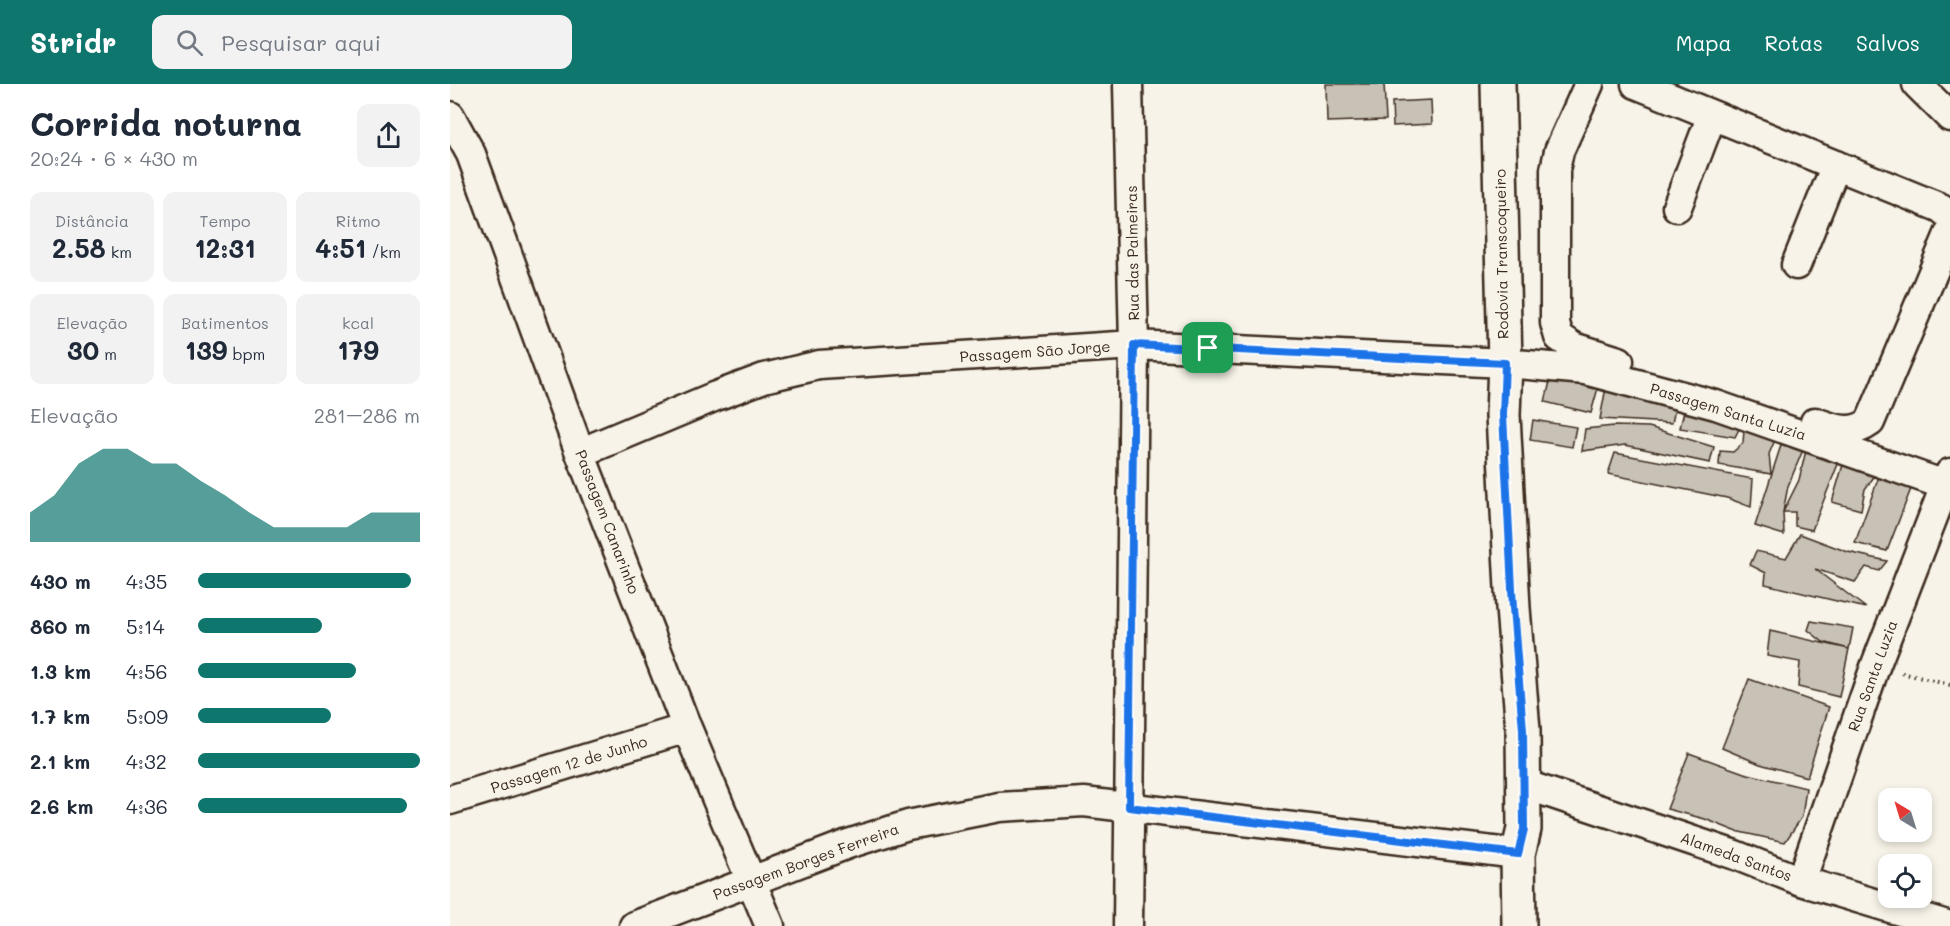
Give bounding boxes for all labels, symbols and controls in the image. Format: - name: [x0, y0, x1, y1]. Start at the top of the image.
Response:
- search box: [152, 15, 572, 69]
- text: Stridr: [30, 24, 116, 60]
- icon: search: [173, 26, 206, 59]
- text: Pesquisar aqui: [221, 28, 381, 57]
- text: Mapa: [1676, 29, 1732, 56]
- text: Rotas: [1765, 29, 1823, 56]
- text: Salvos: [1856, 29, 1920, 56]
- text: Corrida noturna: [30, 101, 302, 144]
- button: share: [357, 104, 420, 167]
- text: 20:24 · 6 × 430 m: [30, 145, 198, 171]
- street label: Rodovia Transcoqueiro: [1490, 169, 1512, 339]
- street label: Rua das Palmeiras: [1121, 185, 1143, 321]
- text: Distância: [55, 210, 129, 231]
- text: Tempo: [200, 210, 250, 231]
- text: Ritmo: [336, 210, 380, 231]
- text: 2.58: [52, 231, 106, 265]
- text: 12:31: [194, 231, 256, 265]
- text: 4:51: [315, 231, 366, 265]
- text: km: [106, 241, 132, 262]
- text: /km: [366, 241, 401, 262]
- text: Elevação: [57, 312, 127, 333]
- text: Batimentos: [181, 312, 269, 333]
- text: kcal: [342, 312, 374, 333]
- pin: [1182, 322, 1233, 373]
- icon: arrive: [1191, 331, 1224, 364]
- text: 30: [67, 333, 99, 367]
- text: 139: [185, 333, 227, 367]
- text: 179: [337, 333, 379, 367]
- street label: Passagem São Jorge: [959, 336, 1111, 366]
- text: m: [99, 343, 117, 364]
- text: bpm: [227, 343, 265, 364]
- street label: Passagem Santa Luzia: [1648, 378, 1809, 444]
- text: Elevação: [30, 402, 118, 428]
- text: 281–286 m: [314, 402, 420, 428]
- street label: Passagem Canarinho: [571, 447, 645, 597]
- text: 430 m: [30, 568, 91, 594]
- text: 4:35: [126, 568, 167, 594]
- text: 860 m: [30, 613, 90, 639]
- text: 5:14: [126, 613, 165, 639]
- street label: Rua Santa Luzia: [1843, 617, 1901, 734]
- text: 1.3 km: [30, 658, 91, 684]
- text: 4:56: [126, 658, 168, 684]
- text: 1.7 km: [30, 703, 90, 729]
- text: 5:09: [126, 703, 168, 729]
- street label: Passagem 12 de Junho: [488, 731, 650, 797]
- text: 2.1 km: [30, 748, 90, 774]
- text: 4:32: [126, 748, 167, 774]
- north arrow: [1878, 788, 1932, 842]
- map controls: [1878, 788, 1932, 908]
- text: 2.6 km: [30, 793, 93, 819]
- text: 4:36: [126, 793, 168, 819]
- street label: Passagem Borges Ferreira: [710, 818, 901, 904]
- street label: Alameda Santos: [1678, 827, 1795, 886]
- button: locate: [1878, 854, 1932, 908]

